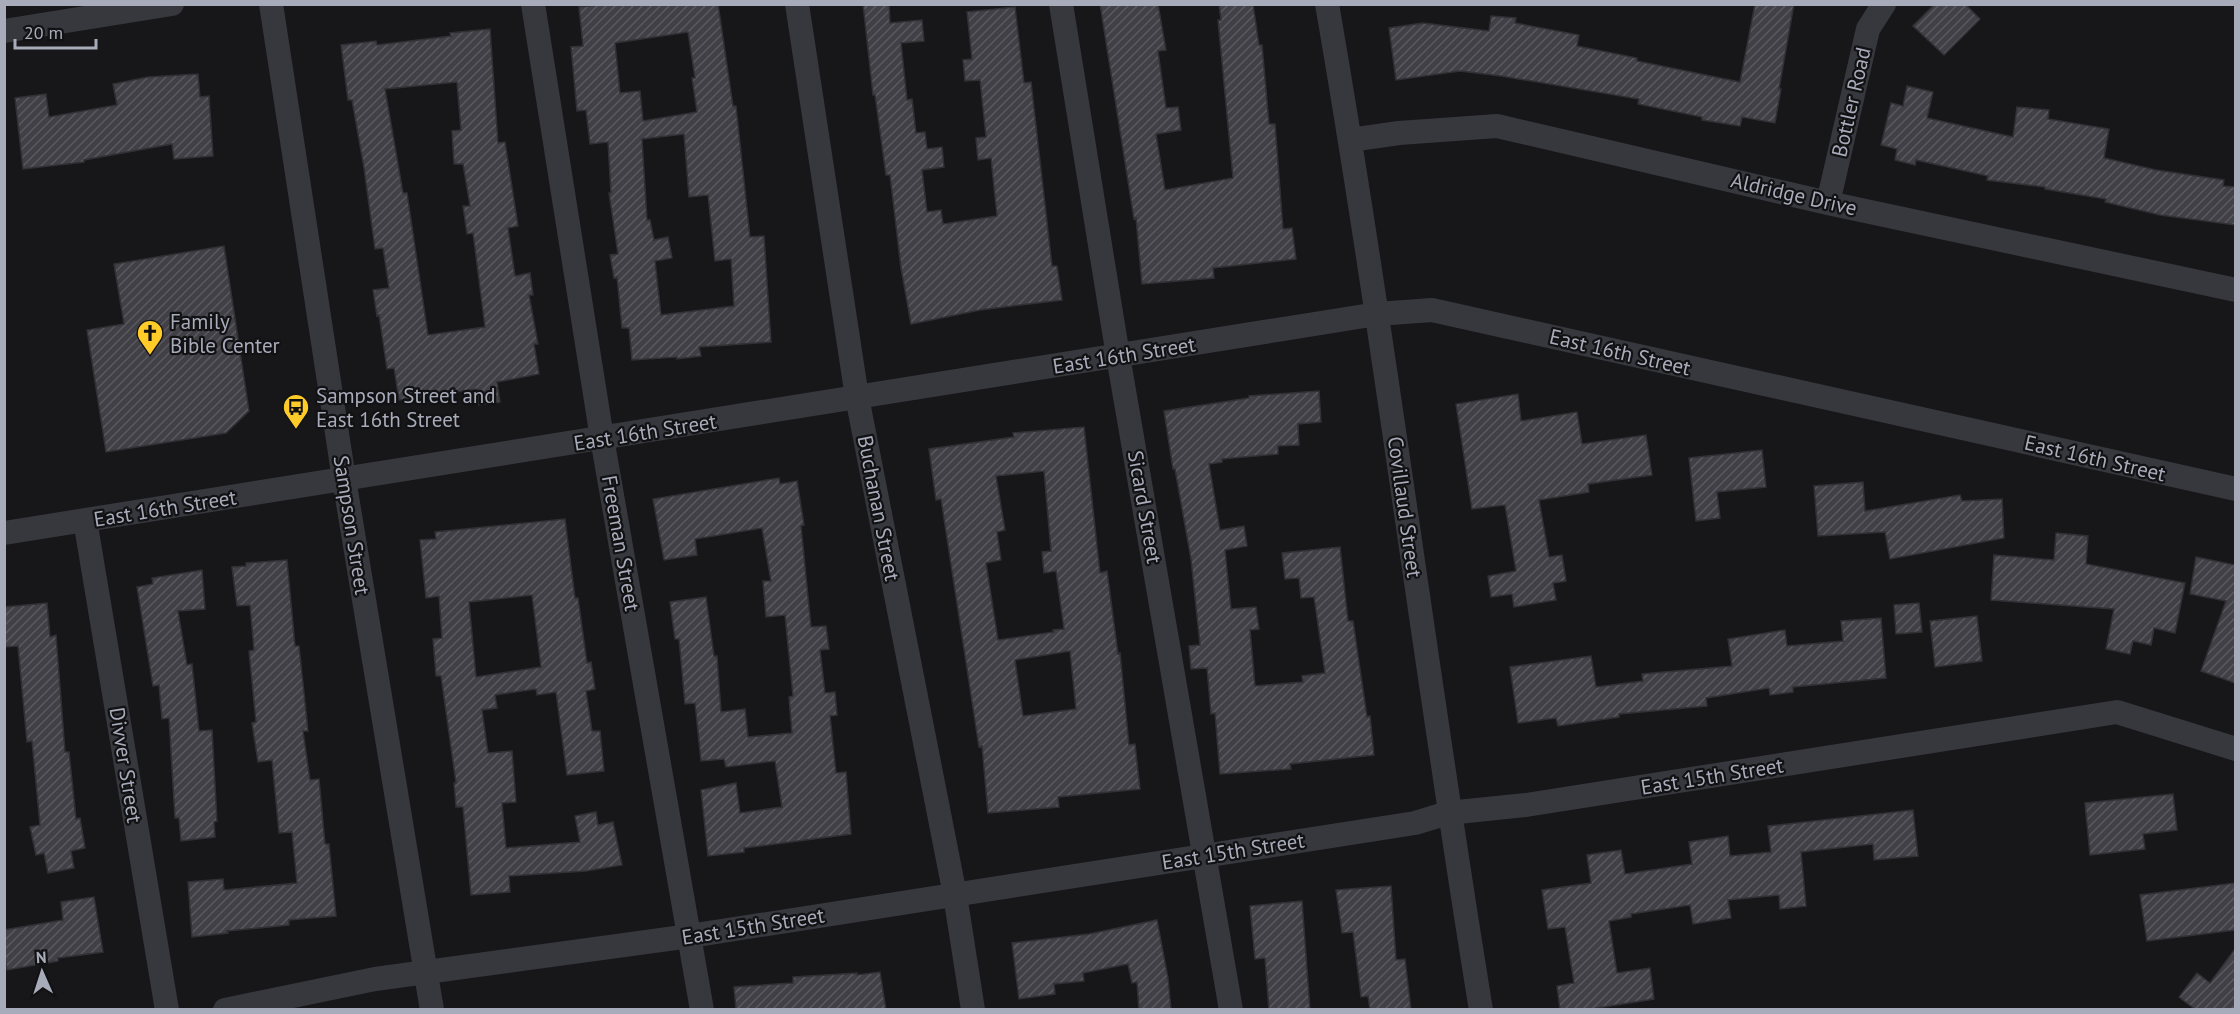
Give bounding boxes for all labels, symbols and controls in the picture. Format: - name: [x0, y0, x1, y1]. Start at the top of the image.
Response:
- scale bar: [15, 12, 96, 50]
- text: 20 m: [24, 21, 63, 44]
- street label: Bottler Road: [1825, 45, 1877, 159]
- street label: Aldridge Drive: [1728, 166, 1860, 222]
- place label: Family Bible Center: [170, 308, 280, 359]
- church icon: Family Bible Center: [135, 318, 165, 356]
- street label: East 16th Street: [1547, 323, 1693, 381]
- street label: East 16th Street: [1051, 330, 1197, 380]
- place label: Sampson Street and East 16th Street: [316, 382, 496, 433]
- bus stop icon: Sampson Street and East 16th Street: [281, 392, 311, 430]
- street label: East 16th Street: [572, 407, 718, 457]
- street label: East 16th Street: [2022, 429, 2168, 487]
- street label: Buchanan Street: [852, 433, 906, 583]
- street label: Covillaud Street: [1382, 435, 1428, 579]
- street label: Sicard Street: [1122, 448, 1168, 566]
- street label: Sampson Street: [328, 453, 376, 597]
- street label: Freeman Street: [596, 473, 646, 613]
- street label: East 16th Street: [92, 483, 238, 533]
- street label: Divver Street: [104, 705, 148, 825]
- street label: East 15th Street: [1639, 751, 1785, 801]
- street label: East 15th Street: [1160, 826, 1306, 876]
- street label: East 15th Street: [680, 901, 826, 951]
- north arrow: [12, 942, 72, 1002]
- text: N: [35, 947, 47, 967]

